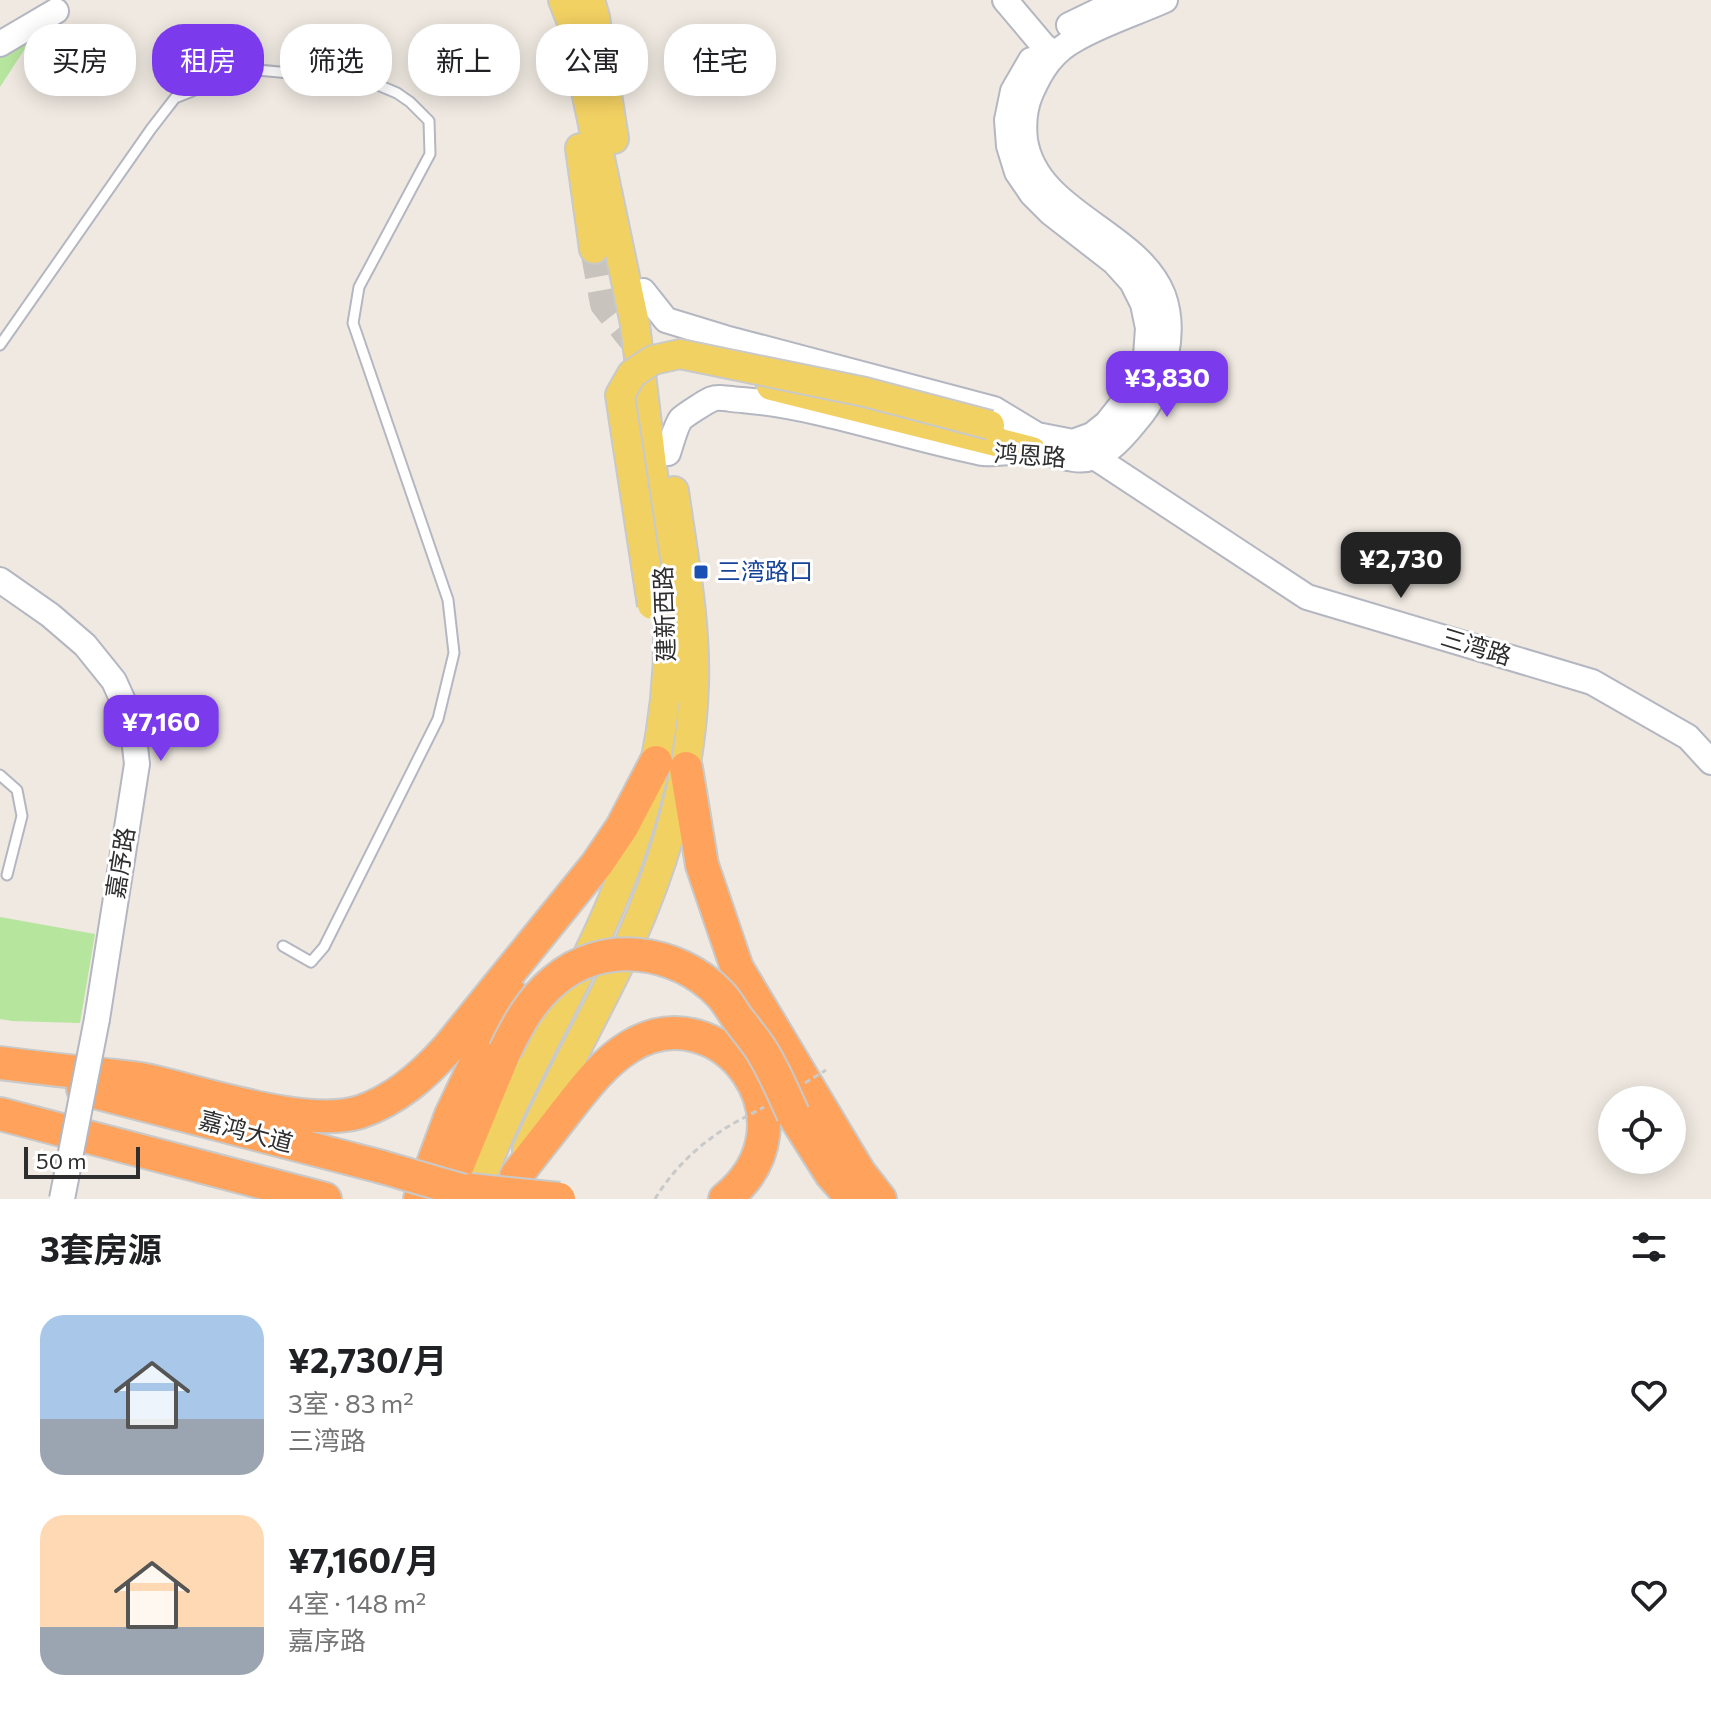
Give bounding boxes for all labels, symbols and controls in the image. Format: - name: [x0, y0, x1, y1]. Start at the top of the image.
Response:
- chip: 买房: [24, 24, 136, 96]
- chip: 租房: [152, 24, 264, 96]
- chip: 筛选: [280, 24, 392, 96]
- chip: 新上: [408, 24, 520, 96]
- chip: 公寓: [536, 24, 648, 96]
- chip: 住宅: [664, 24, 776, 96]
- pin: ¥3,830: [1102, 351, 1232, 419]
- text: ¥3,830: [1124, 361, 1210, 392]
- street label: 鸿恩路: [993, 438, 1067, 471]
- pin: ¥2,730: [1336, 532, 1466, 600]
- text: ¥2,730: [1359, 542, 1443, 573]
- place label: 三湾路口: [717, 556, 813, 585]
- marker: 三湾路口: [692, 563, 710, 581]
- street label: 建新西路: [647, 566, 680, 663]
- street label: 三湾路: [1438, 621, 1515, 670]
- pin: ¥7,160: [96, 695, 226, 763]
- text: ¥7,160: [122, 705, 200, 736]
- street label: 嘉序路: [100, 825, 139, 901]
- map controls: [1598, 1086, 1686, 1174]
- button: locate: [1598, 1086, 1686, 1174]
- street label: 嘉鸿大道: [196, 1104, 297, 1157]
- scale bar: [24, 1143, 140, 1179]
- text: 50 m: [36, 1147, 86, 1174]
- icon: filters: [1627, 1225, 1671, 1269]
- text: 3套房源: [40, 1227, 162, 1269]
- text: ¥2,730/月: [288, 1338, 447, 1380]
- icon: home: [104, 1347, 200, 1443]
- icon: heart: [1627, 1373, 1671, 1417]
- text: 3室 · 83 m²: [288, 1387, 414, 1418]
- text: 三湾路: [288, 1424, 366, 1455]
- text: ¥7,160/月: [288, 1538, 440, 1580]
- icon: home: [104, 1547, 200, 1643]
- icon: heart: [1627, 1573, 1671, 1617]
- text: 4室 · 148 m²: [288, 1587, 426, 1618]
- text: 嘉序路: [288, 1624, 366, 1655]

